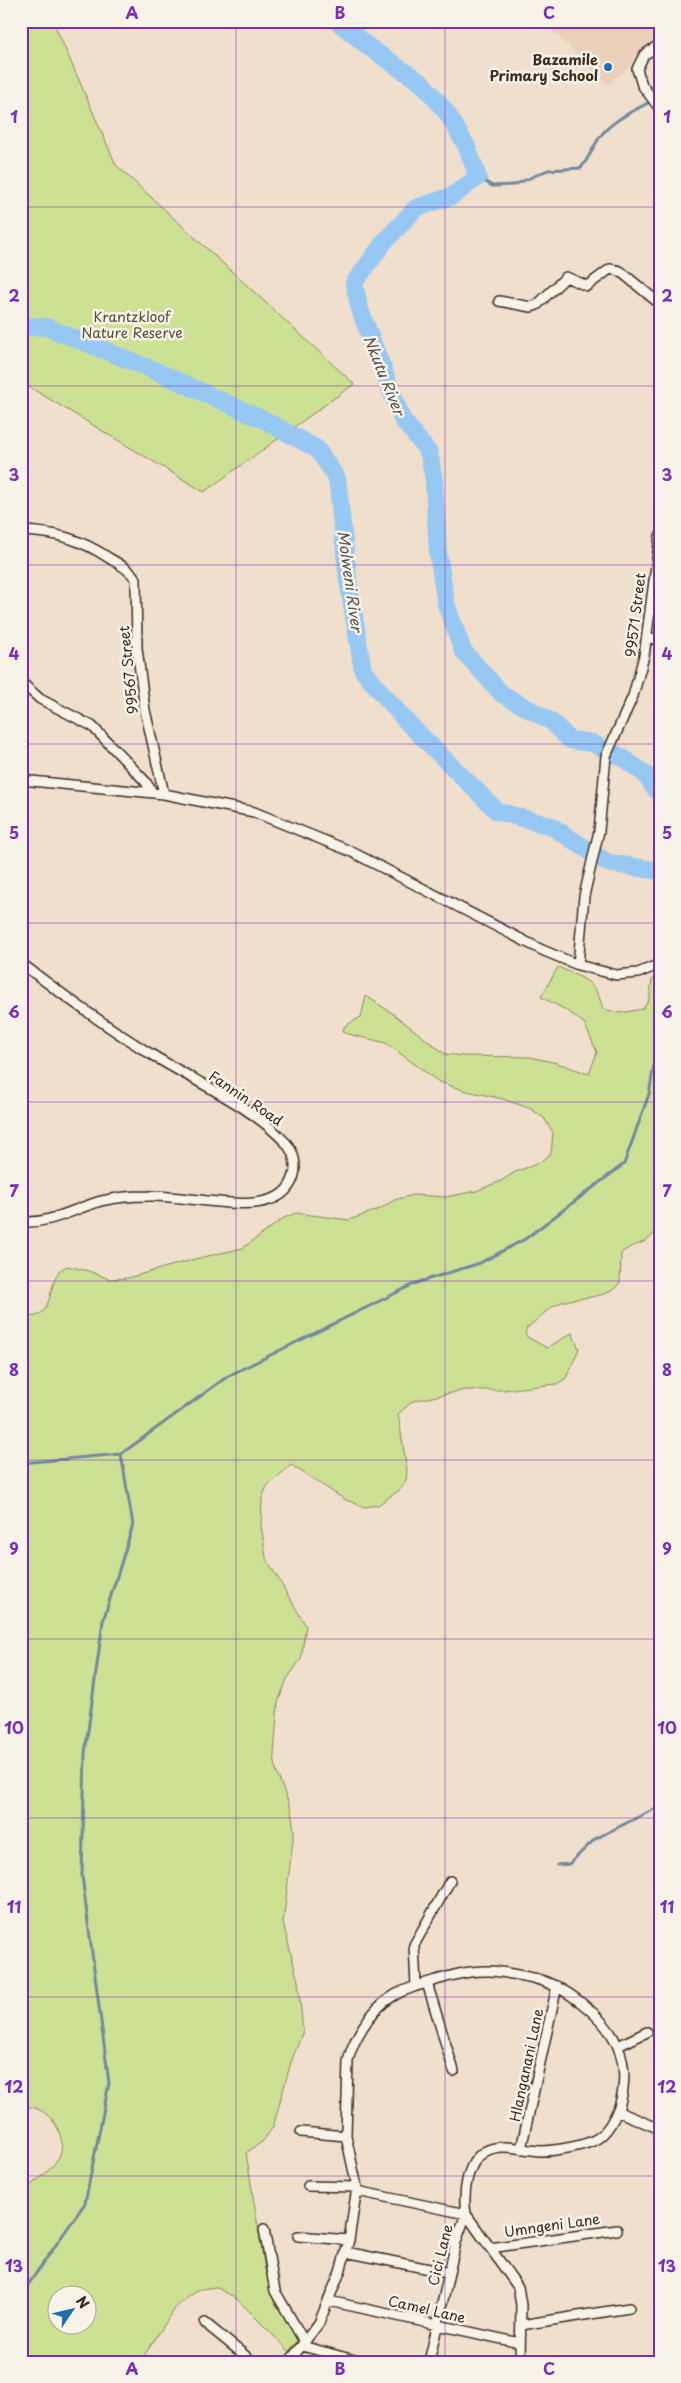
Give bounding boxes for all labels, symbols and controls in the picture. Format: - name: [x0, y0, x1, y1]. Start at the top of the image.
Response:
- text: A: [126, 0, 139, 24]
- text: B: [335, 0, 346, 24]
- text: C: [543, 0, 555, 24]
- place label: Bazamile Primary School: [489, 49, 598, 86]
- marker: Bazamile Primary School: [602, 61, 614, 73]
- text: 1: [10, 104, 18, 128]
- text: 1: [663, 104, 671, 128]
- text: 2: [8, 283, 20, 307]
- text: 2: [661, 283, 673, 307]
- park label: Krantzkloof Nature Reserve: [81, 306, 183, 343]
- water label: Nkutu River: [359, 332, 412, 420]
- text: 3: [9, 462, 19, 486]
- text: 3: [662, 462, 672, 486]
- water label: Molweni River: [333, 529, 370, 635]
- street label: 99571 Street: [619, 571, 651, 658]
- street label: 99567 Street: [113, 624, 143, 715]
- text: 4: [9, 641, 20, 665]
- text: 4: [662, 641, 673, 665]
- text: 5: [9, 820, 19, 844]
- text: 5: [662, 820, 672, 844]
- text: 6: [8, 999, 20, 1023]
- text: 6: [661, 999, 673, 1023]
- street label: Fannin Road: [205, 1065, 287, 1131]
- text: 7: [9, 1178, 19, 1202]
- text: 7: [662, 1178, 672, 1202]
- text: 8: [9, 1357, 19, 1381]
- text: 8: [662, 1357, 672, 1381]
- text: 9: [9, 1536, 19, 1560]
- text: 9: [662, 1536, 672, 1560]
- text: 10: [4, 1715, 24, 1739]
- text: 10: [657, 1715, 677, 1739]
- text: 11: [7, 1894, 21, 1918]
- text: 11: [660, 1894, 674, 1918]
- street label: Hlanganani Lane: [504, 2006, 548, 2123]
- text: 12: [5, 2074, 23, 2098]
- text: 12: [658, 2074, 676, 2098]
- street label: Umngeni Lane: [503, 2208, 601, 2242]
- street label: Cici Lane: [422, 2222, 458, 2288]
- text: 13: [5, 2253, 23, 2277]
- text: 13: [658, 2253, 676, 2277]
- north arrow: [48, 2286, 98, 2336]
- street label: Camel Lane: [386, 2290, 468, 2328]
- text: N: [71, 2292, 95, 2313]
- text: A: [126, 2356, 139, 2380]
- text: B: [335, 2356, 346, 2380]
- text: C: [543, 2356, 555, 2380]

